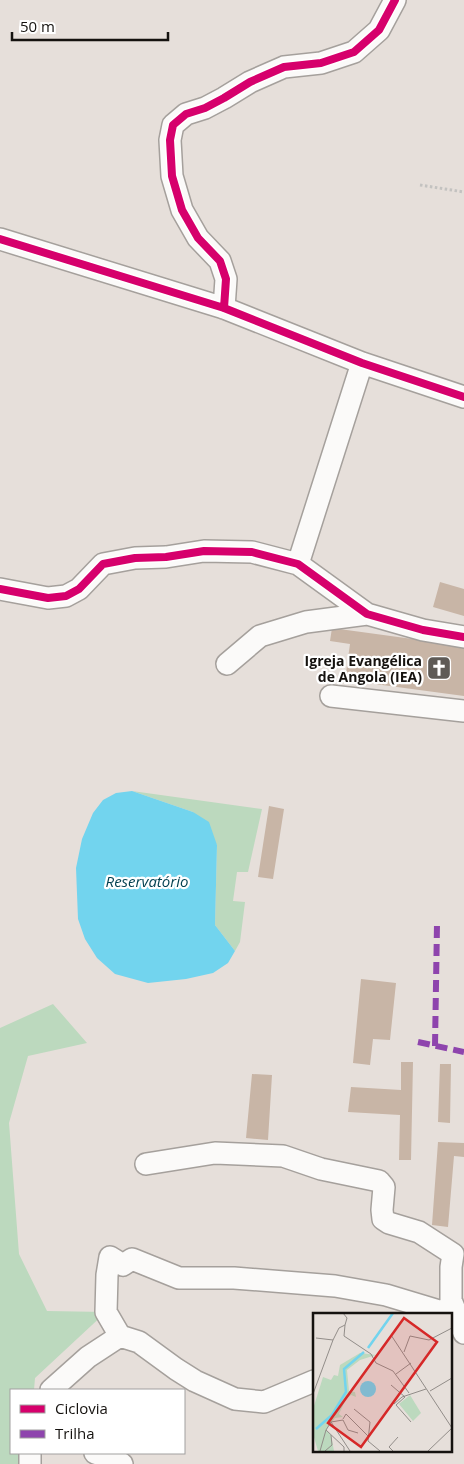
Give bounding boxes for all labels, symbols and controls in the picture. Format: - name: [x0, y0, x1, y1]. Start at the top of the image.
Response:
- scale bar: [12, 10, 169, 42]
- text: 50 m: [20, 16, 55, 36]
- place label: Igreja Evangélica de Angola (IEA): [305, 651, 422, 686]
- church icon: Igreja Evangélica de Angola (IEA): [426, 655, 452, 681]
- water label: Reservatório: [106, 871, 188, 891]
- inset map: [313, 1313, 452, 1452]
- legend: [10, 1389, 185, 1454]
- text: Ciclovia: [55, 1398, 108, 1418]
- text: Trilha: [55, 1423, 95, 1443]

